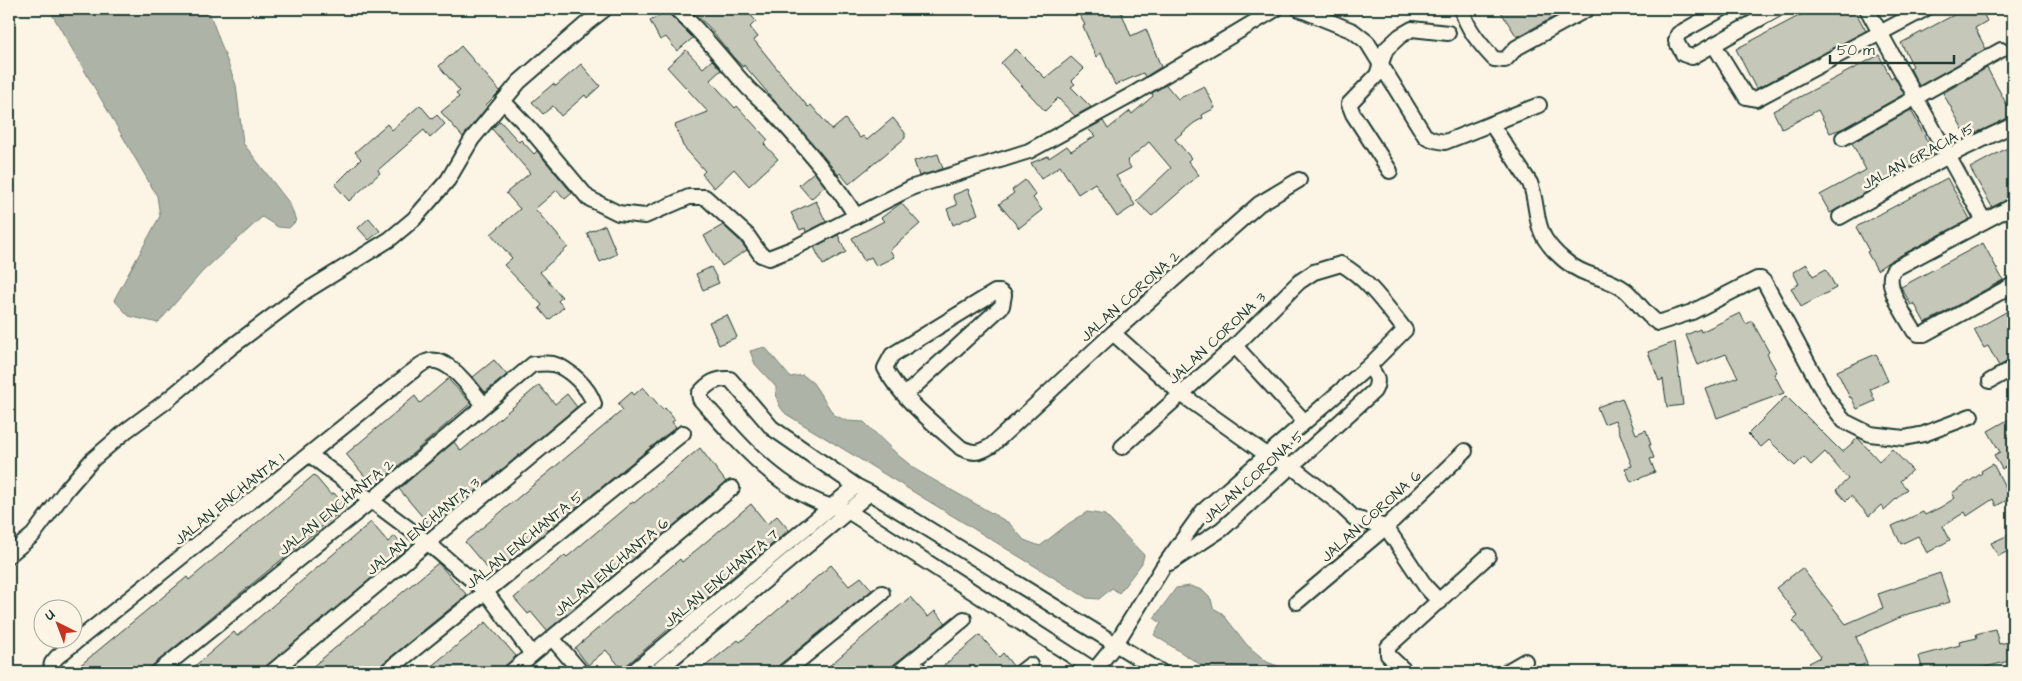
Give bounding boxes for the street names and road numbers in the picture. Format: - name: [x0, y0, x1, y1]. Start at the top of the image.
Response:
- street label: JALAN GRACIA 15: [1858, 118, 1979, 195]
- street label: JALAN CORONA 2: [1076, 245, 1185, 347]
- street label: JALAN CORONA 3: [1164, 287, 1271, 389]
- street label: JALAN CORONA 5: [1198, 426, 1309, 529]
- street label: JALAN ENCHANTA 1: [170, 448, 289, 551]
- street label: JALAN ENCHANTA 2: [274, 454, 399, 561]
- street label: JALAN CORONA 6: [1316, 465, 1427, 567]
- street label: JALAN ENCHANTA 3: [362, 472, 485, 580]
- street label: JALAN ENCHANTA 5: [461, 486, 588, 594]
- street label: JALAN ENCHANTA 6: [549, 513, 674, 622]
- street label: JALAN ENCHANTA 7: [659, 524, 783, 633]

